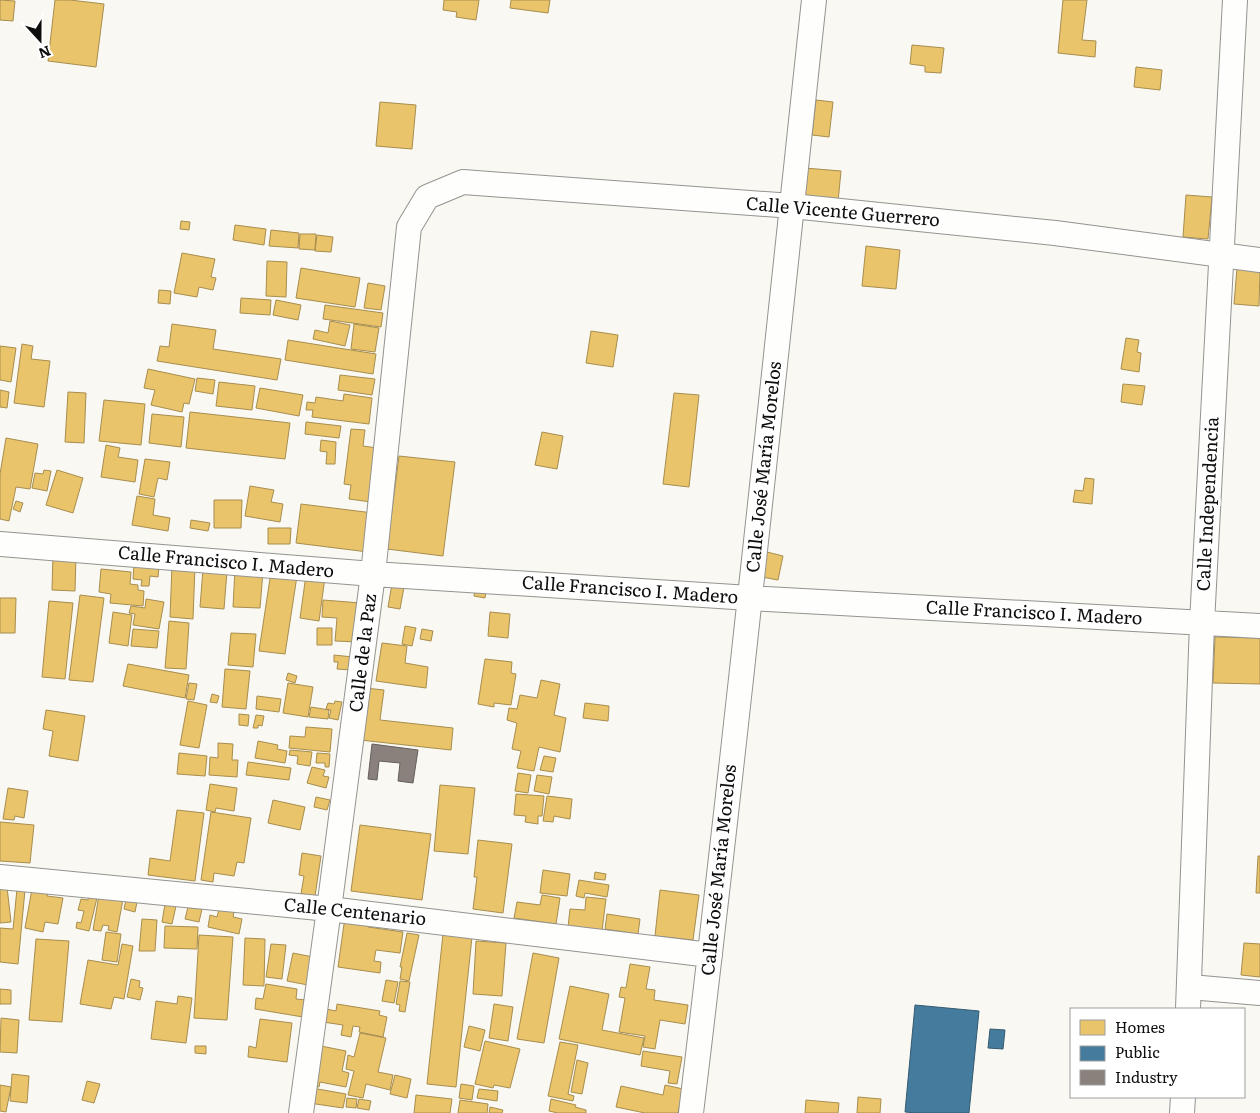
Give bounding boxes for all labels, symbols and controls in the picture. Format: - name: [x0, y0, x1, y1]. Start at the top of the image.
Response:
- north arrow: [15, 15, 65, 65]
- text: N: [36, 42, 54, 65]
- street label: Calle Vicente Guerrero: [745, 189, 941, 232]
- street label: Calle José María Morelos: [738, 360, 787, 574]
- street label: Calle Independencia: [1188, 416, 1225, 592]
- street label: Calle Francisco I. Madero: [117, 538, 335, 583]
- street label: Calle Francisco I. Madero: [521, 567, 739, 610]
- street label: Calle de la Paz: [341, 592, 382, 714]
- street label: Calle Francisco I. Madero: [925, 592, 1143, 631]
- street label: Calle José María Morelos: [693, 763, 742, 977]
- street label: Calle Centenario: [283, 890, 428, 931]
- legend: [1070, 1008, 1245, 1098]
- text: Homes: [1115, 1015, 1165, 1038]
- text: Public: [1115, 1040, 1160, 1063]
- text: Industry: [1115, 1065, 1178, 1088]

